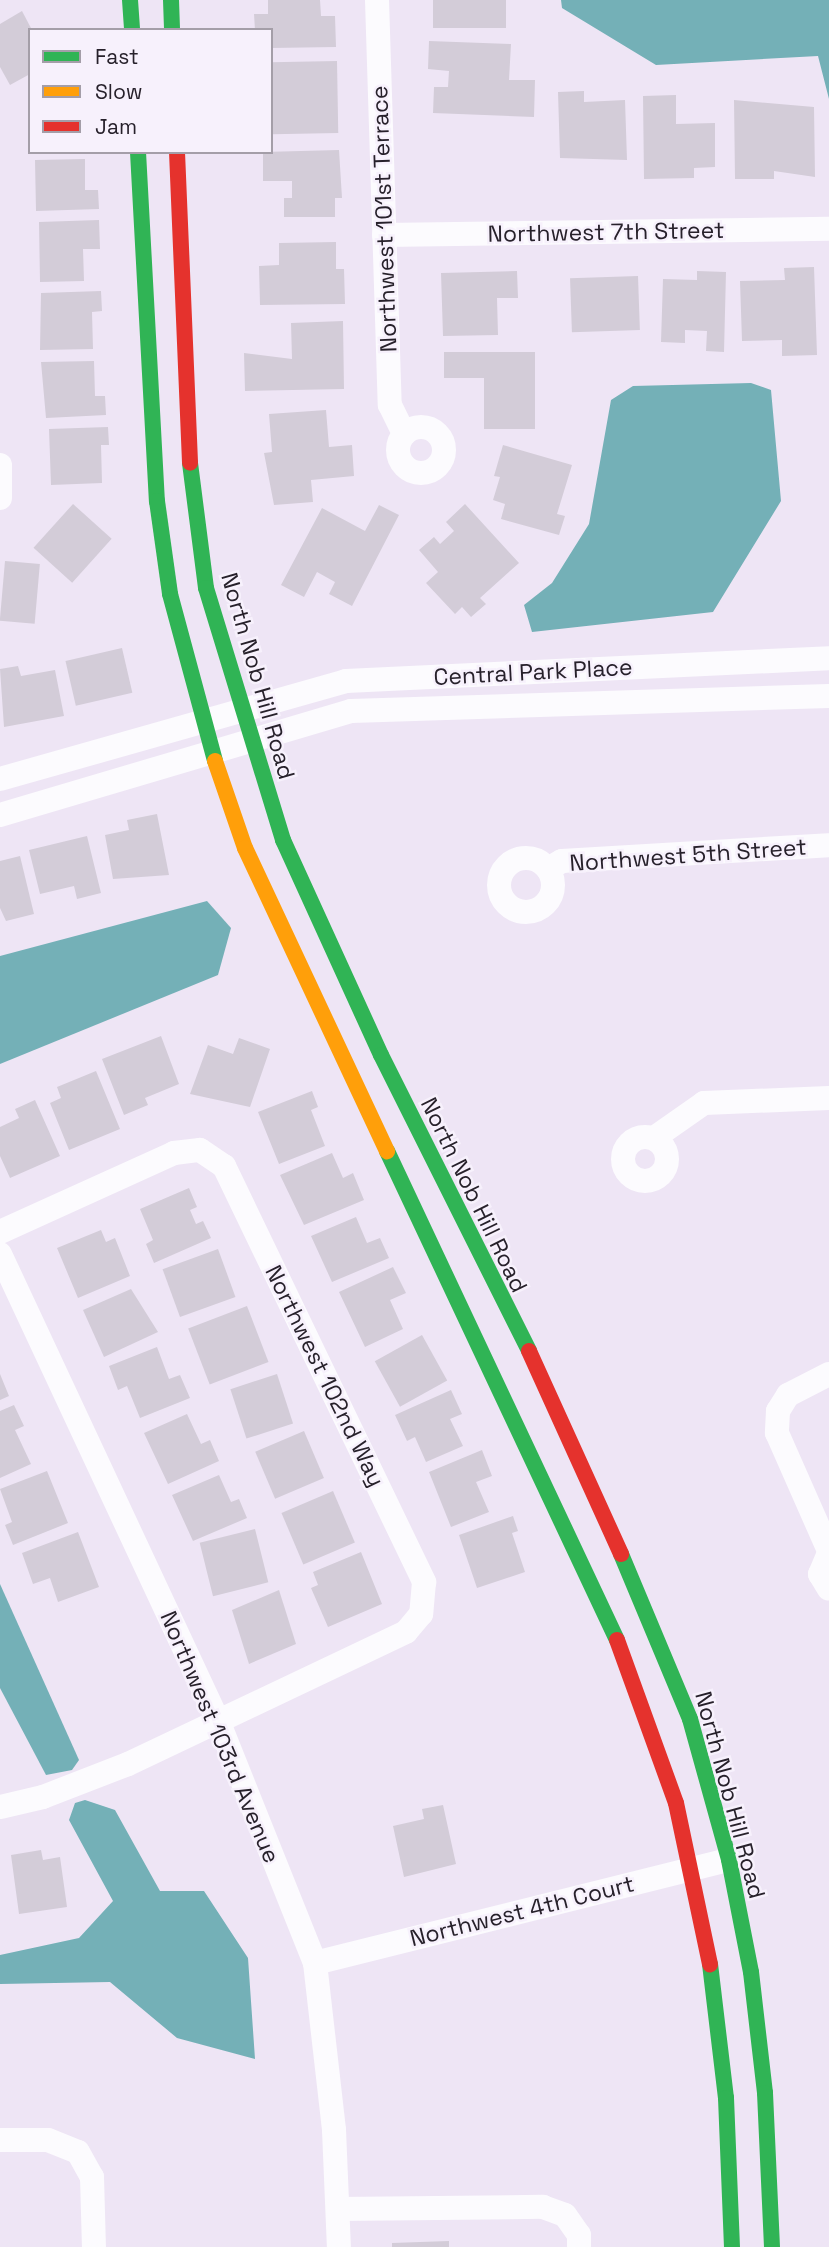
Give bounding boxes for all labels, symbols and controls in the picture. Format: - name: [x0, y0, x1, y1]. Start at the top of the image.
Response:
- legend: [28, 28, 273, 154]
- text: Fast: [95, 43, 139, 70]
- text: Slow: [95, 78, 143, 105]
- street label: Northwest 101st Terrace: [366, 85, 402, 353]
- text: Jam: [95, 113, 137, 140]
- street label: Northwest 7th Street: [487, 216, 725, 248]
- street label: North Nob Hill Road: [215, 570, 301, 782]
- street label: Central Park Place: [433, 653, 633, 691]
- street label: Northwest 5th Street: [569, 833, 807, 877]
- street label: North Nob Hill Road: [415, 1093, 533, 1297]
- street label: Northwest 102nd Way: [259, 1261, 391, 1491]
- street label: Northwest 103rd Avenue: [154, 1607, 286, 1867]
- street label: North Nob Hill Road: [689, 1688, 771, 1902]
- street label: Northwest 4th Court: [407, 1870, 637, 1952]

